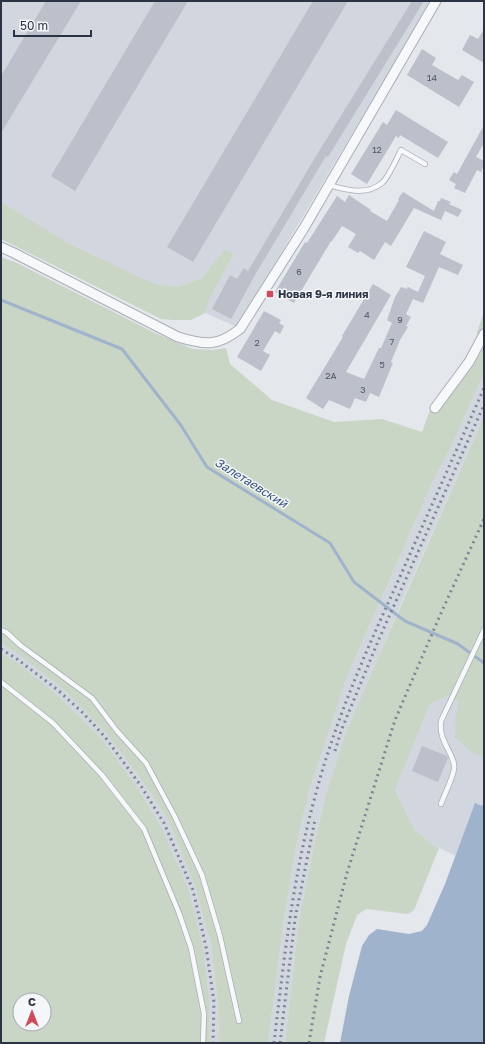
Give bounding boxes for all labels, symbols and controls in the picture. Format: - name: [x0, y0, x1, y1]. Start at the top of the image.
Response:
- scale bar: [14, 12, 91, 38]
- text: 50 m: [20, 18, 48, 33]
- house number: 14: [427, 72, 437, 83]
- house number: 12: [372, 144, 382, 155]
- house number: 6: [296, 266, 302, 277]
- place label: Новая 9-я линия: [278, 287, 368, 300]
- marker: Новая 9-я линия: [265, 289, 275, 299]
- house number: 4: [364, 309, 370, 320]
- house number: 9: [397, 314, 403, 325]
- house number: 7: [390, 336, 395, 347]
- house number: 2: [254, 337, 260, 348]
- house number: 5: [379, 359, 385, 370]
- house number: 2А: [325, 370, 337, 381]
- house number: 3: [360, 384, 366, 395]
- water label: Залетаевский: [212, 454, 291, 511]
- north arrow: [12, 992, 52, 1032]
- text: С: [28, 995, 36, 1008]

